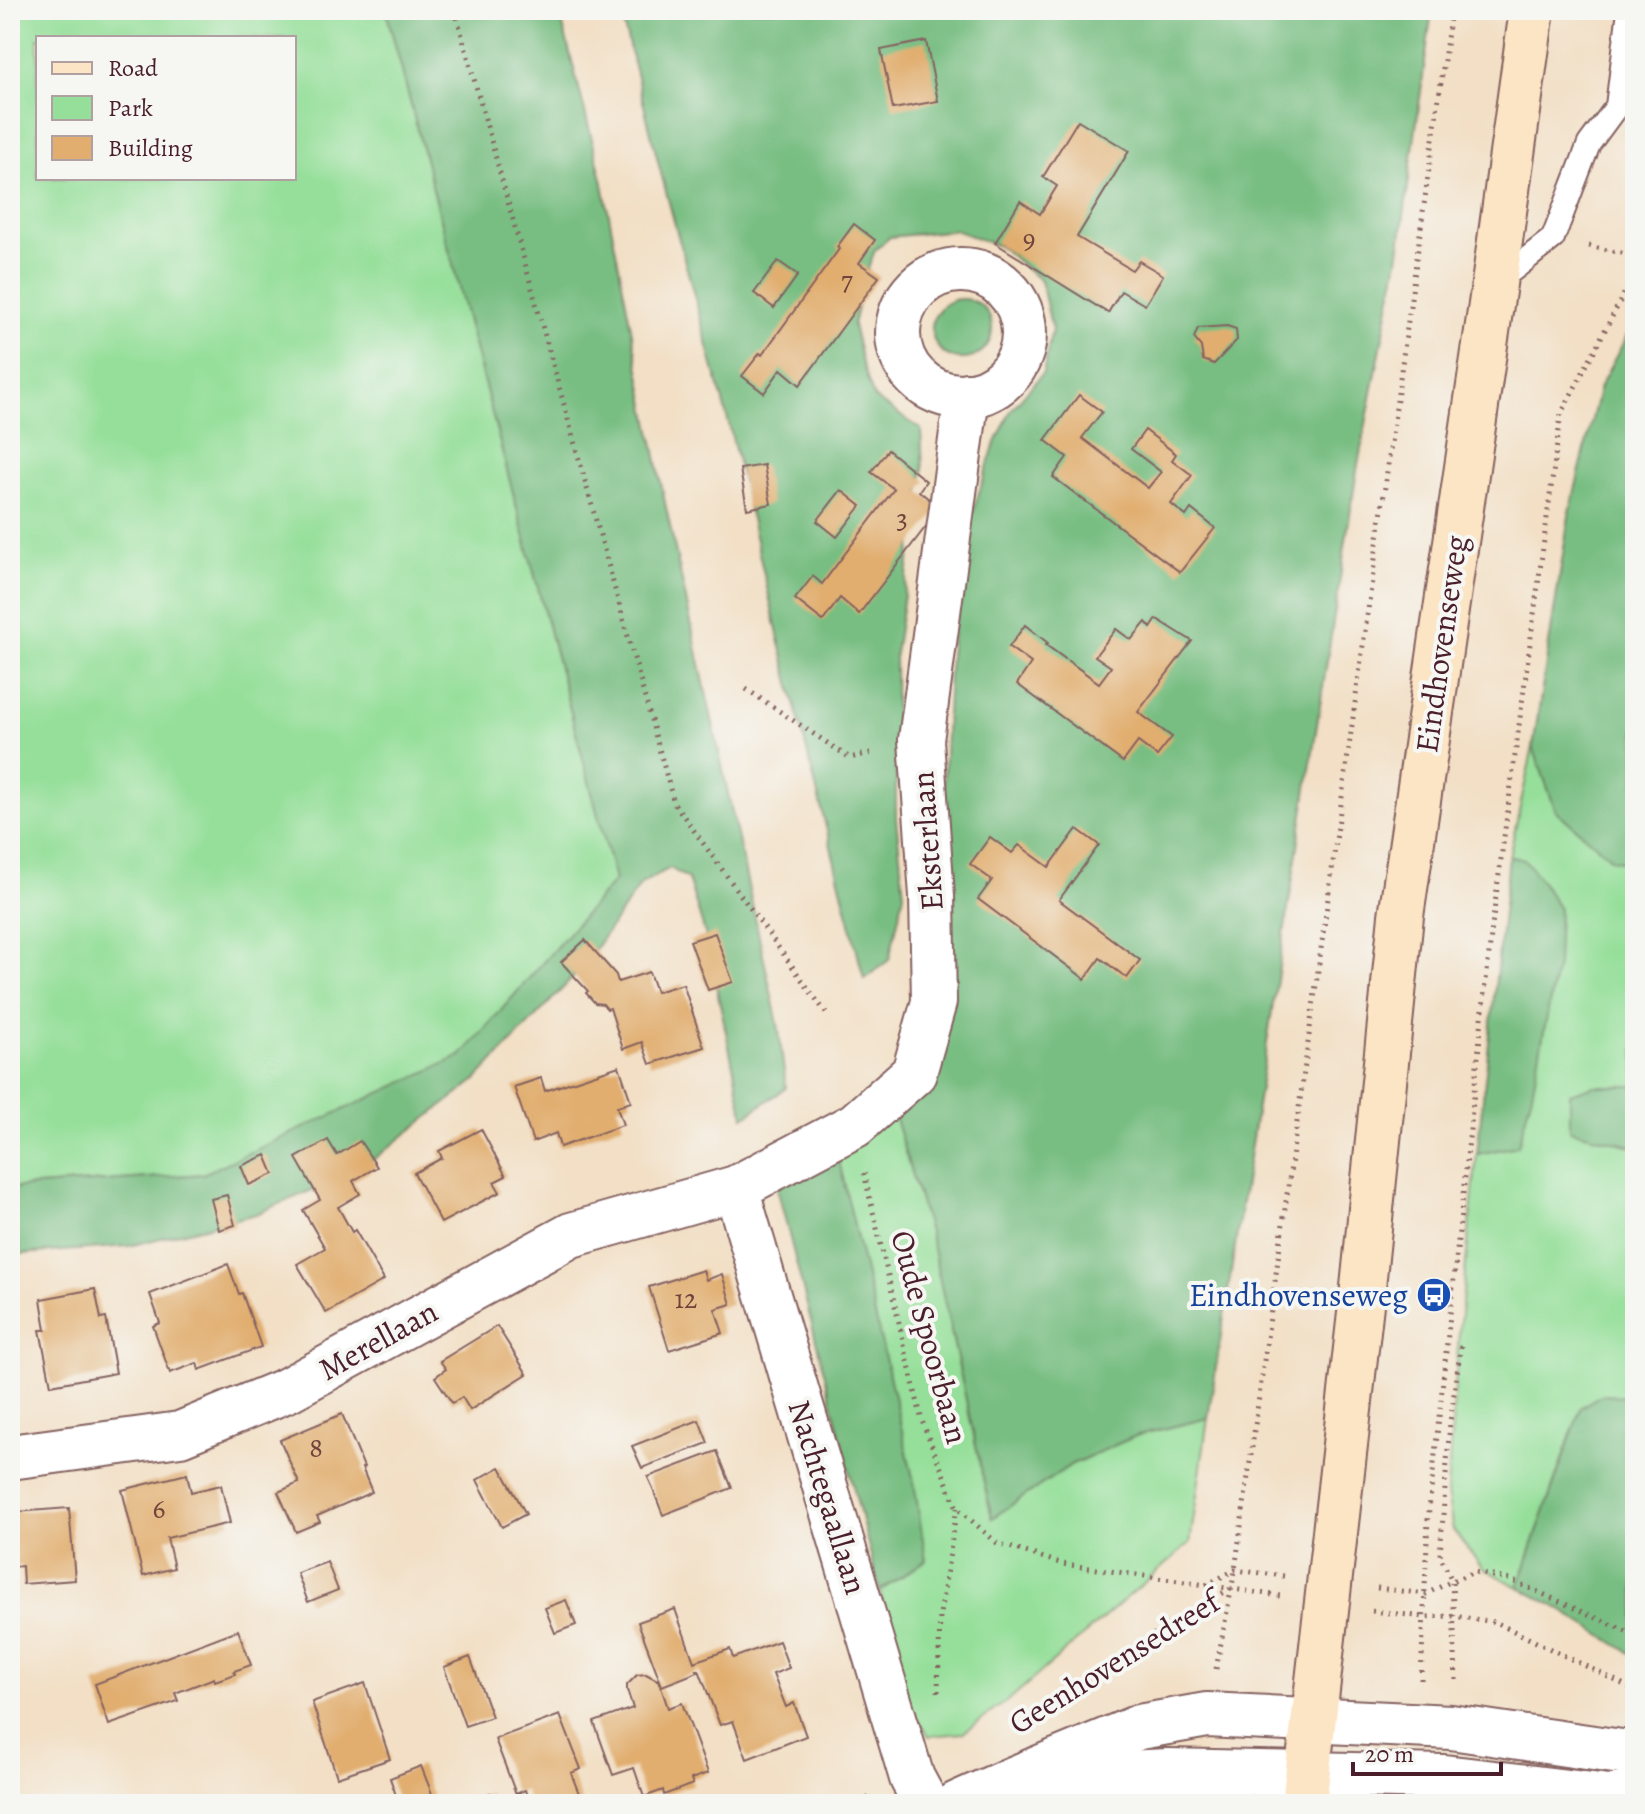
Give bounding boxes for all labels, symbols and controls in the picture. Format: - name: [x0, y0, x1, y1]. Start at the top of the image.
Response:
- legend: [36, 36, 296, 180]
- text: Road: [108, 52, 158, 84]
- text: Park: [108, 92, 153, 124]
- text: Building: [108, 132, 193, 164]
- house number: 9: [1023, 220, 1035, 258]
- house number: 7: [841, 262, 853, 300]
- house number: 3: [896, 500, 908, 538]
- street label: Eindhovenseweg: [1404, 532, 1478, 756]
- street label: Eksterlaan: [900, 770, 954, 912]
- street label: Oude Spoorbaan: [880, 1226, 980, 1448]
- place label: Eindhovenseweg: [1189, 1273, 1408, 1317]
- bus stop icon: Eindhovenseweg: [1415, 1276, 1453, 1314]
- house number: 12: [675, 1280, 697, 1318]
- street label: Merellaan: [310, 1289, 446, 1391]
- street label: Nachtegaallaan: [778, 1394, 878, 1600]
- house number: 8: [309, 1429, 323, 1467]
- house number: 6: [153, 1490, 166, 1528]
- street label: Geenhovensedreef: [1000, 1577, 1231, 1744]
- scale bar: [1353, 1726, 1501, 1776]
- text: 20 m: [1365, 1738, 1414, 1770]

